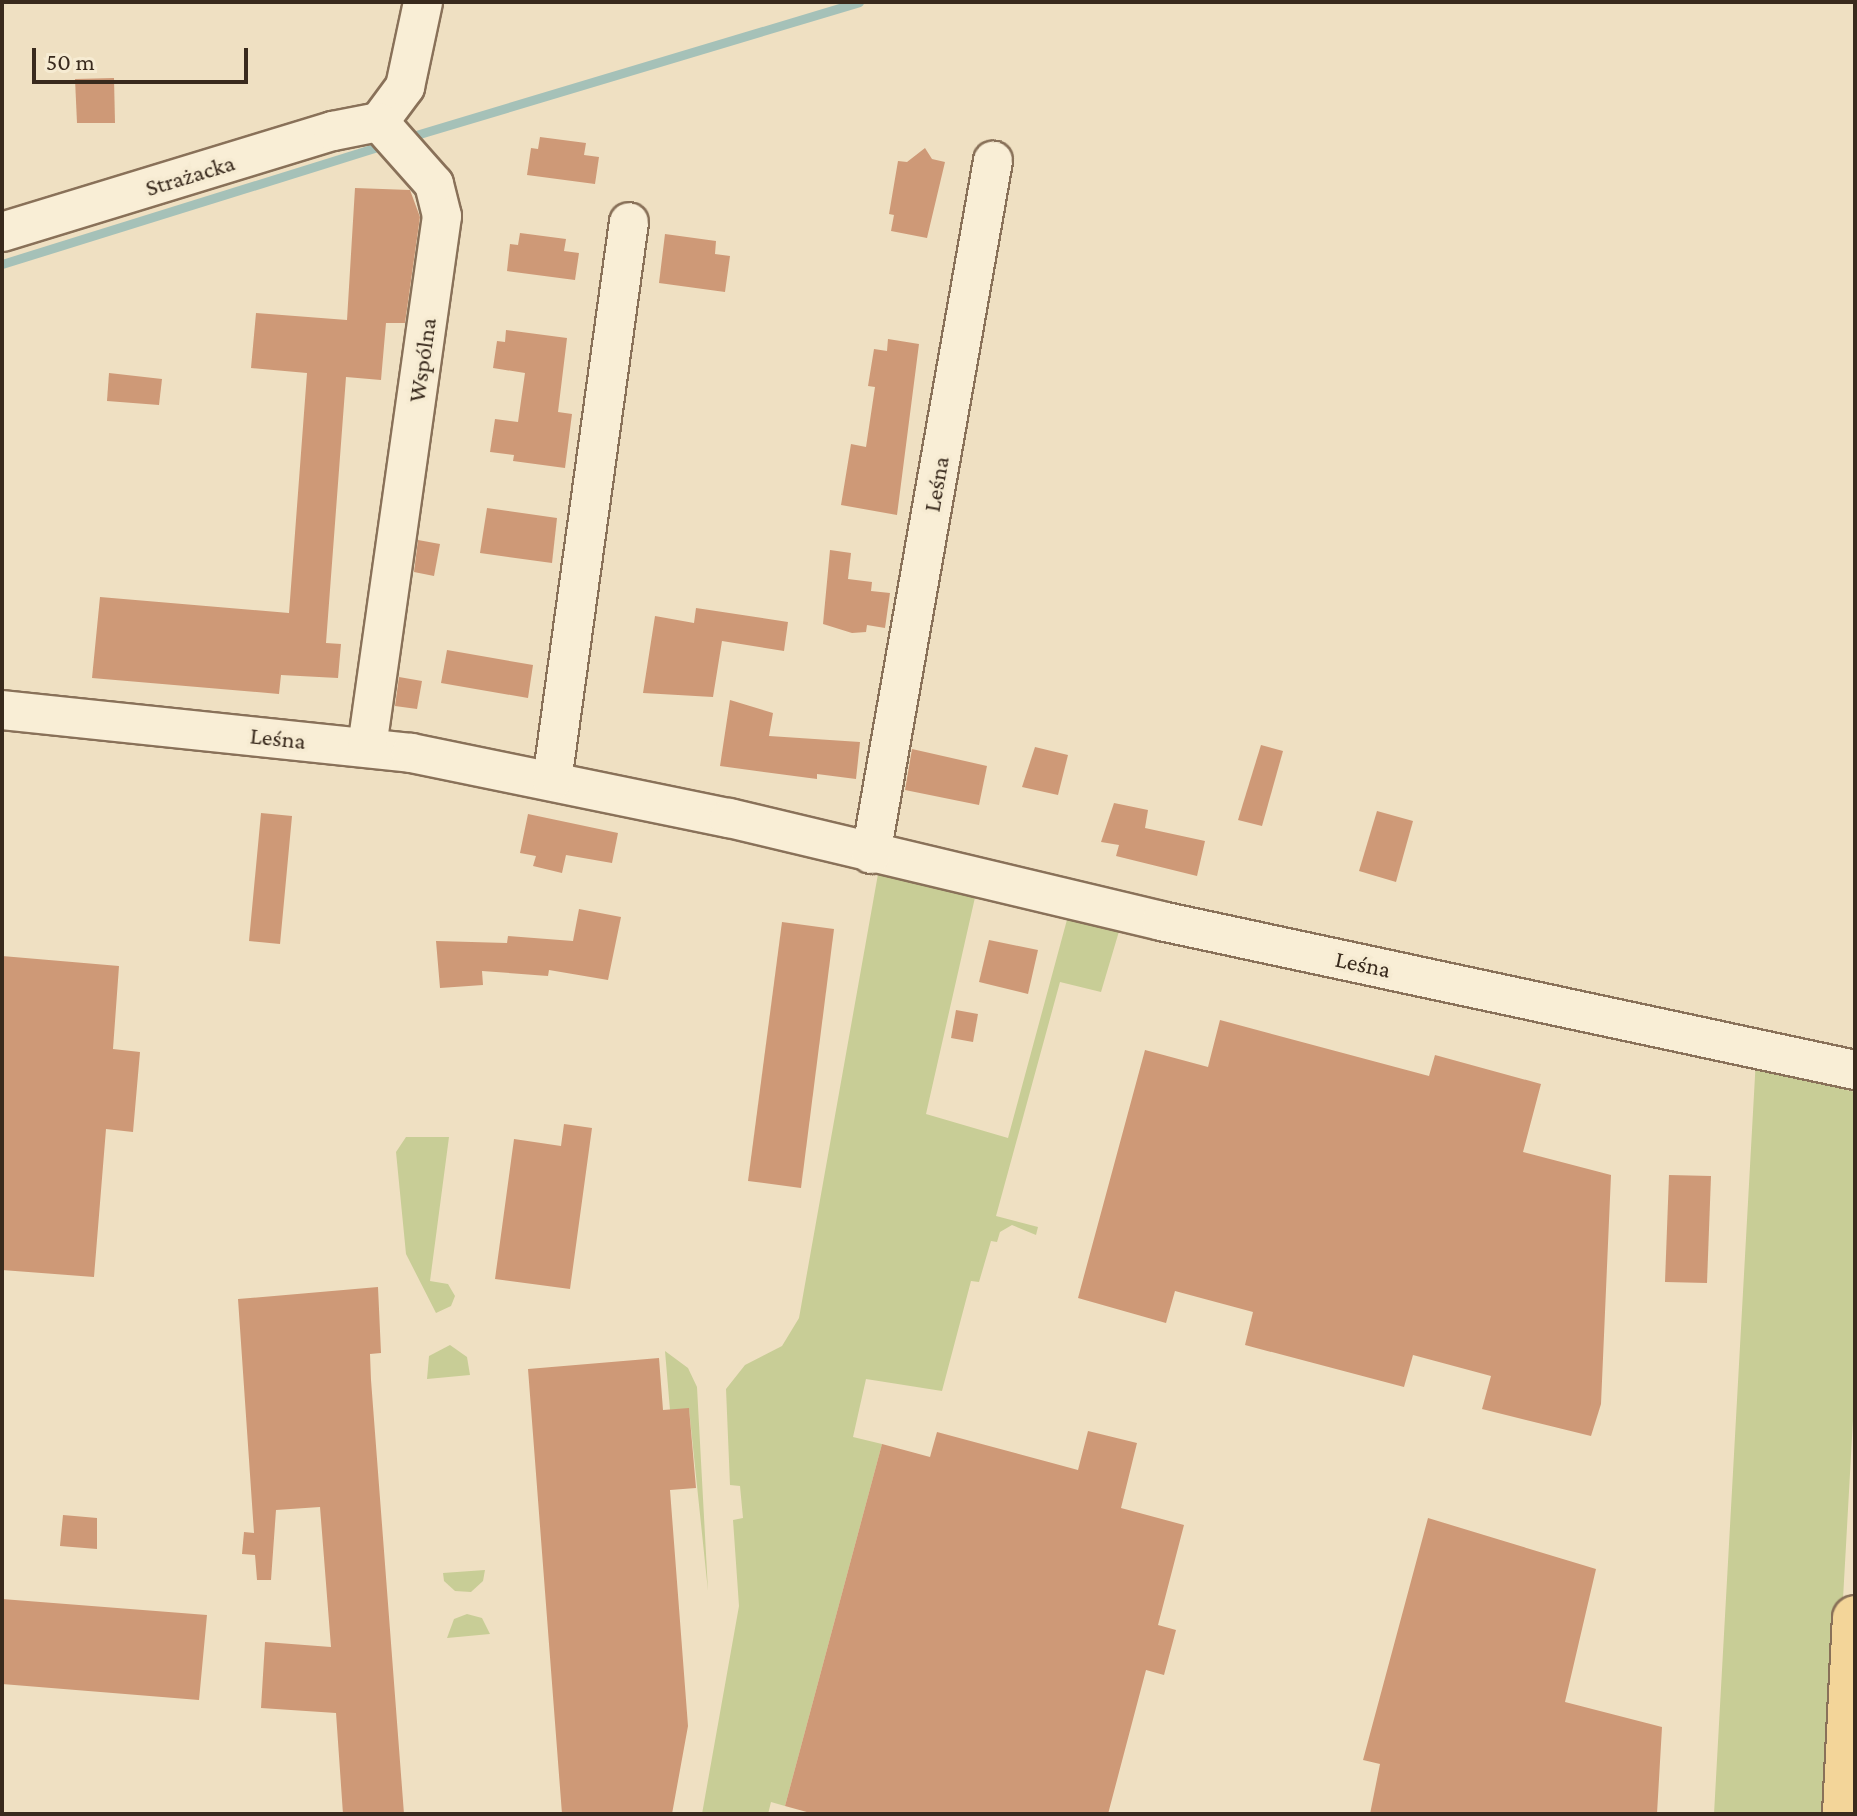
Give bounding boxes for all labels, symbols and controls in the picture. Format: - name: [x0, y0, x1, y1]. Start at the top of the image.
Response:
- scale bar: [36, 32, 252, 82]
- text: 50 m: [46, 48, 95, 75]
- street label: Strażacka: [142, 148, 238, 202]
- street label: Wspólna: [402, 316, 442, 404]
- street label: Leśna: [917, 454, 955, 514]
- street label: Leśna: [249, 721, 307, 755]
- street label: Leśna: [1333, 944, 1393, 984]

